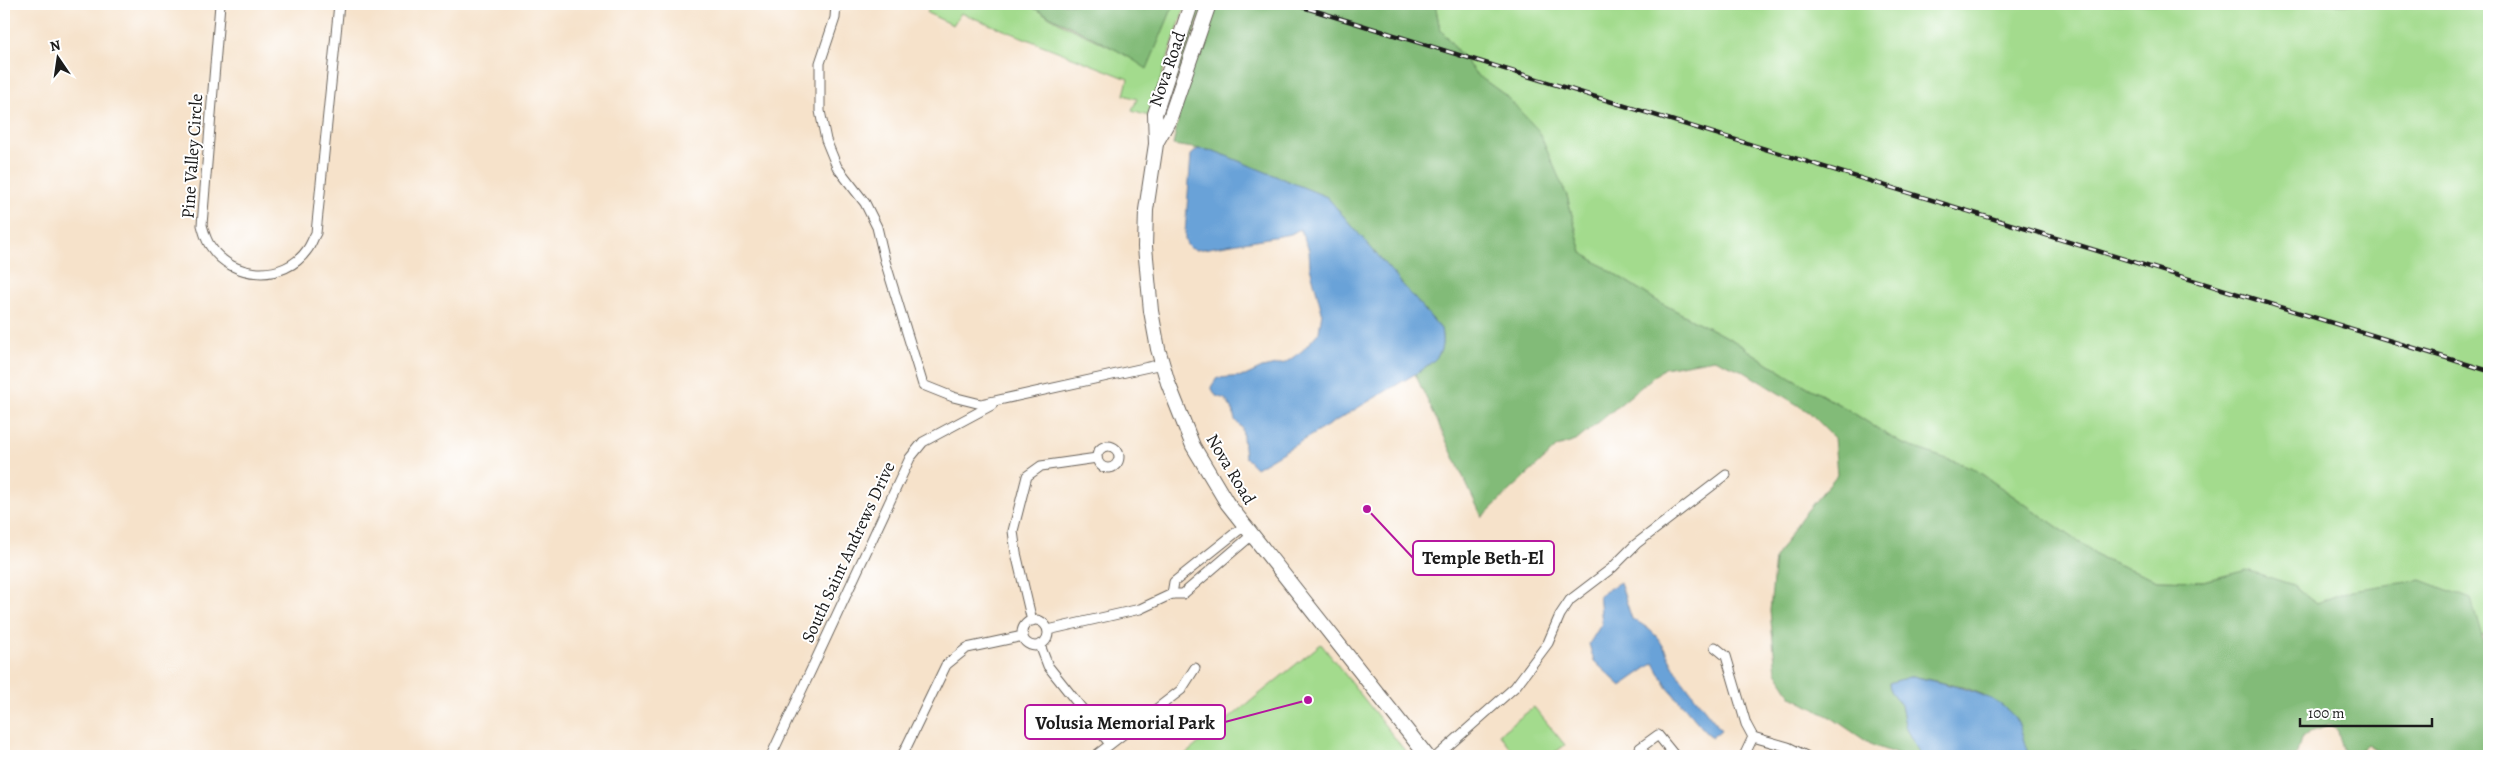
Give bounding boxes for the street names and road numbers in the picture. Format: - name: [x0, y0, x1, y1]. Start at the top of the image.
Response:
- street label: Nova Road: [1143, 28, 1191, 110]
- street label: Pine Valley Circle: [176, 93, 208, 219]
- street label: Nova Road: [1201, 429, 1262, 509]
- street label: South Saint Andrews Drive: [795, 457, 901, 647]

